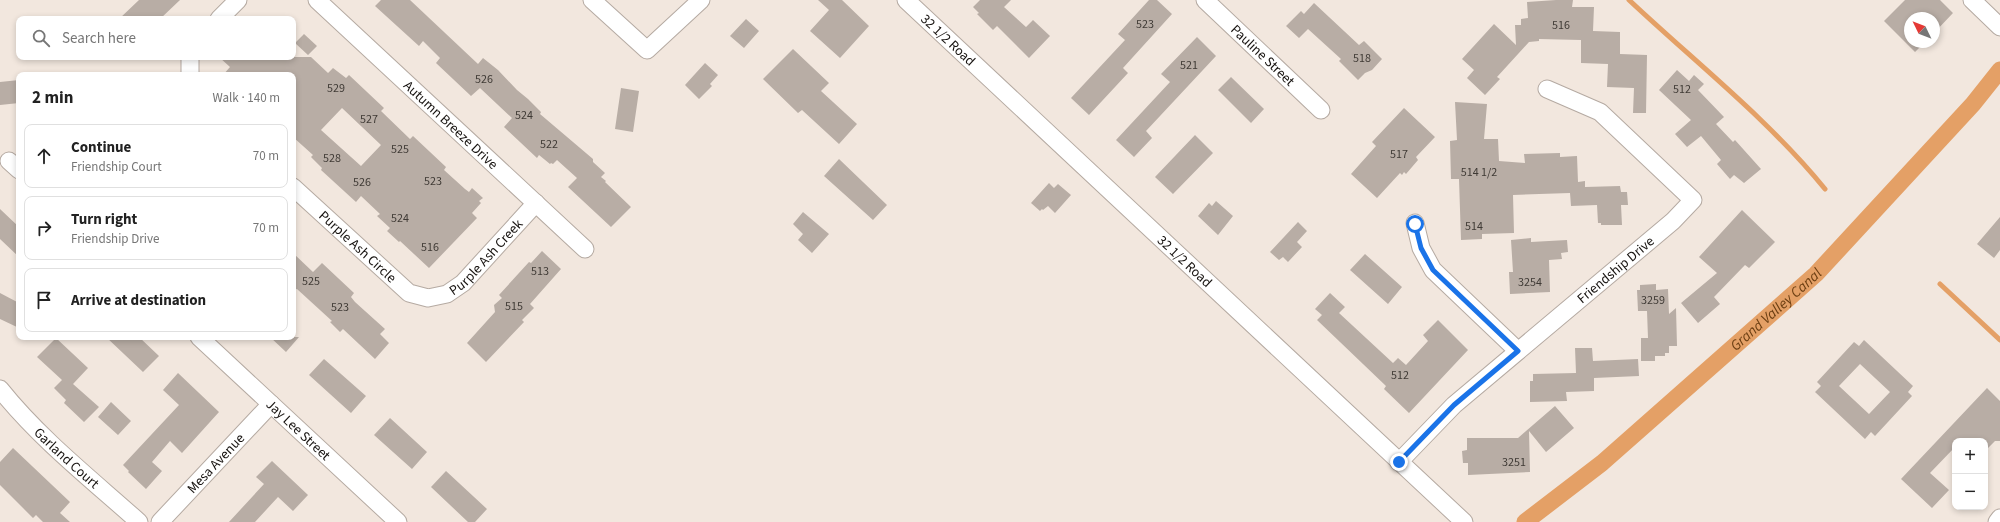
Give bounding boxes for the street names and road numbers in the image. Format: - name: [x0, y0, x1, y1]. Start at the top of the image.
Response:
- street label: 32 1/2 Road: [916, 10, 980, 71]
- street label: Pauline Street: [1226, 20, 1299, 91]
- street label: Autumn Breeze Drive: [399, 76, 502, 174]
- street label: Purple Ash Circle: [314, 206, 401, 288]
- street label: Purple Ash Creek: [445, 215, 528, 301]
- street label: 32 1/2 Road: [1152, 231, 1216, 292]
- street label: Friendship Drive: [1573, 232, 1659, 308]
- street label: Jay Lee Street: [261, 395, 335, 466]
- street label: Garland Court: [29, 423, 103, 494]
- street label: Mesa Avenue: [183, 429, 250, 498]

